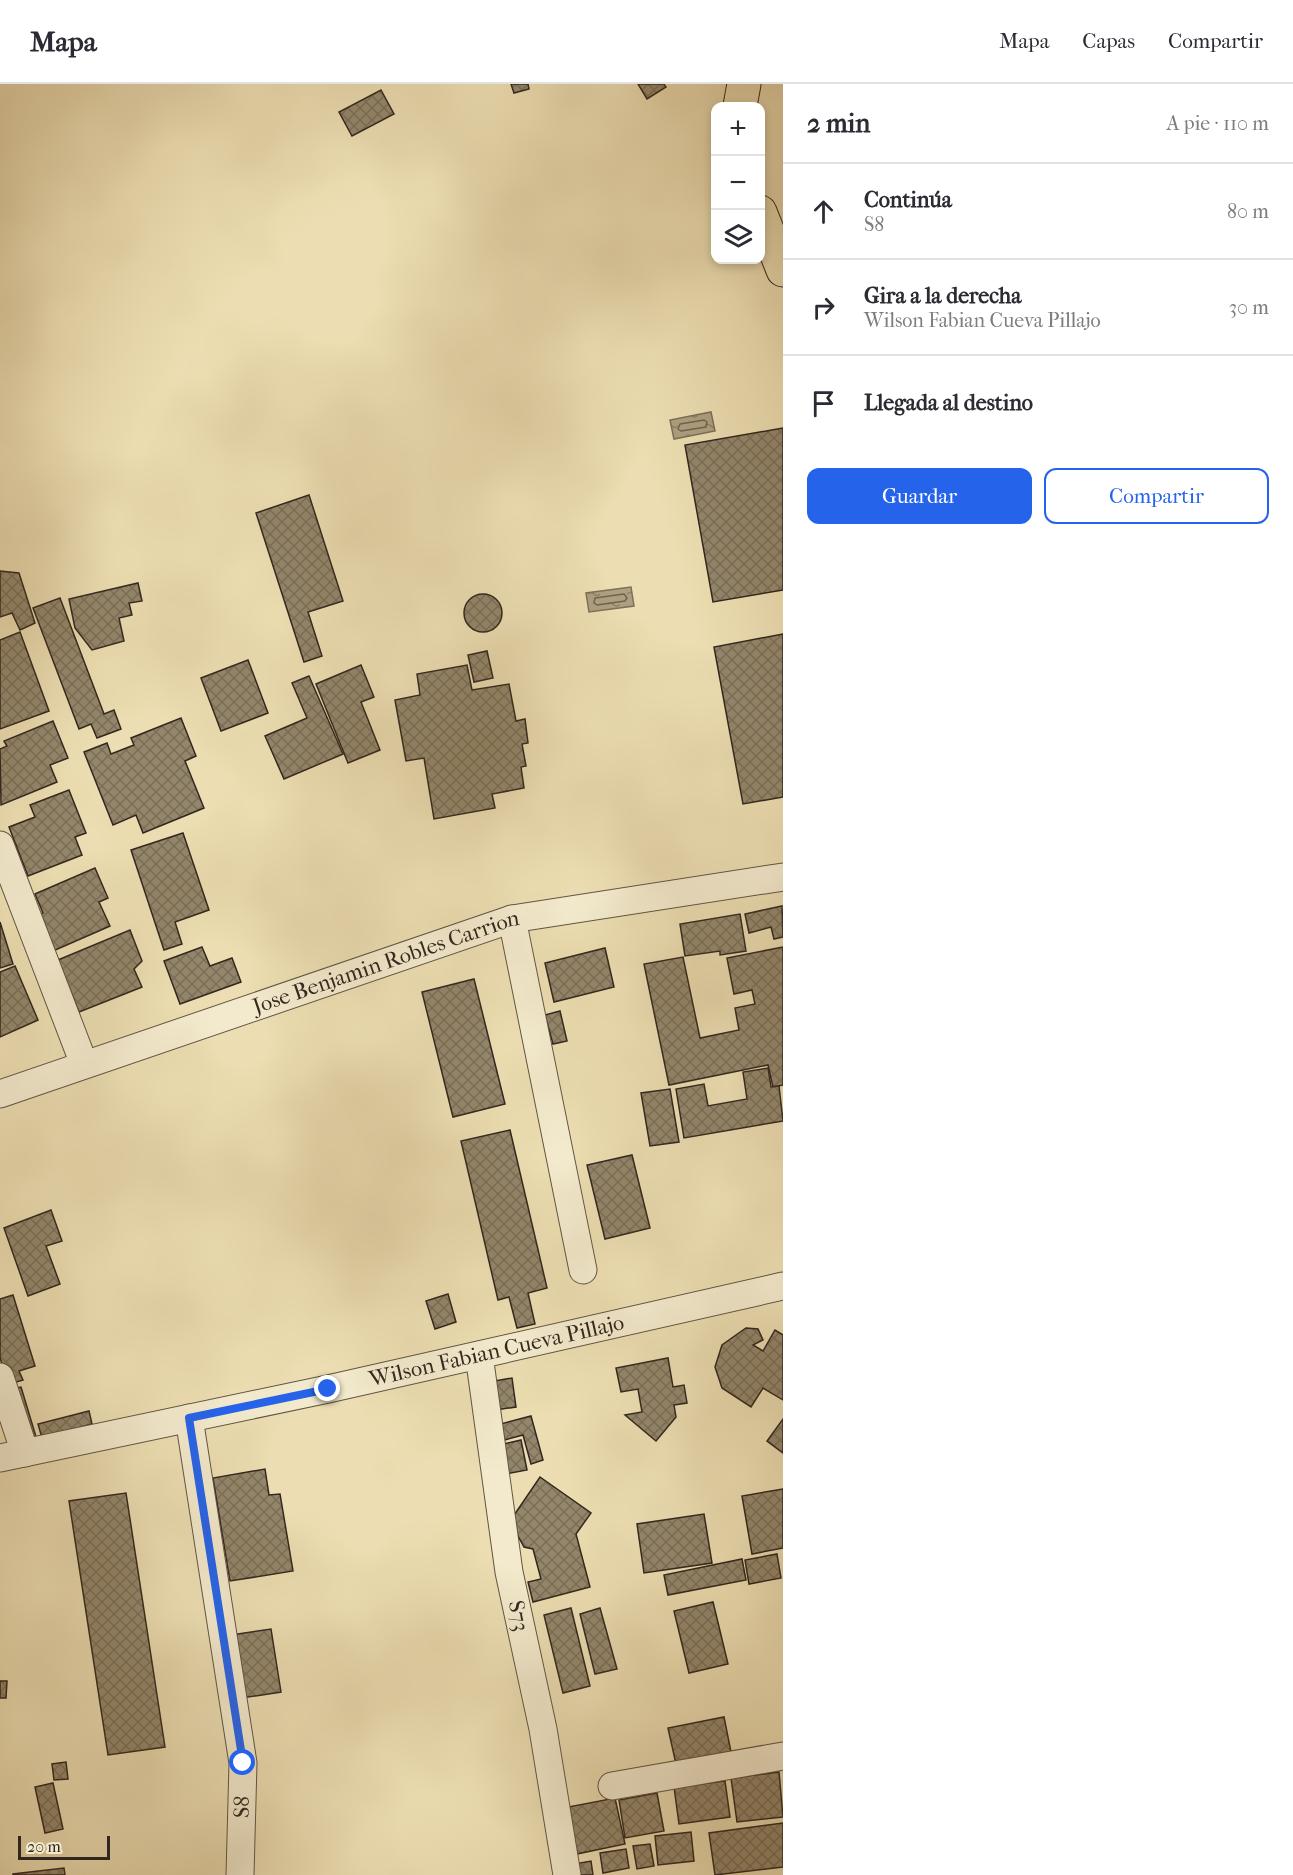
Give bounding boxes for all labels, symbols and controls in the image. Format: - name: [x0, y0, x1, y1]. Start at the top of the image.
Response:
- text: Mapa: [30, 25, 97, 58]
- text: Mapa: [999, 29, 1049, 53]
- text: Capas: [1082, 29, 1135, 53]
- text: Compartir: [1168, 29, 1263, 53]
- map controls: [711, 102, 765, 264]
- button: +: [711, 102, 765, 156]
- text: 2 min: [807, 108, 870, 139]
- text: A pie · 110 m: [1167, 112, 1269, 135]
- button: −: [711, 156, 765, 210]
- text: Continúa: [864, 187, 952, 213]
- icon: ahead: [807, 195, 840, 228]
- text: 80 m: [1227, 200, 1269, 223]
- button: layers: [711, 210, 765, 264]
- text: S8: [864, 213, 884, 236]
- text: Gira a la derecha: [864, 283, 1021, 309]
- icon: right: [807, 291, 840, 324]
- text: 30 m: [1229, 296, 1269, 319]
- text: Wilson Fabian Cueva Pillajo: [864, 309, 1101, 332]
- icon: arrive: [807, 387, 840, 420]
- text: Llegada al destino: [864, 390, 1033, 416]
- button: Guardar: [807, 468, 1032, 524]
- button: Compartir: [1044, 468, 1269, 524]
- street label: Jose Benjamin Robles Carrion: [247, 905, 521, 1020]
- street label: Wilson Fabian Cueva Pillajo: [366, 1309, 627, 1393]
- route end: [314, 1375, 340, 1401]
- street label: S73: [503, 1598, 535, 1634]
- route start: [229, 1749, 255, 1775]
- street label: S8: [229, 1796, 255, 1818]
- scale bar: [18, 1833, 110, 1860]
- text: 20 m: [27, 1837, 61, 1856]

